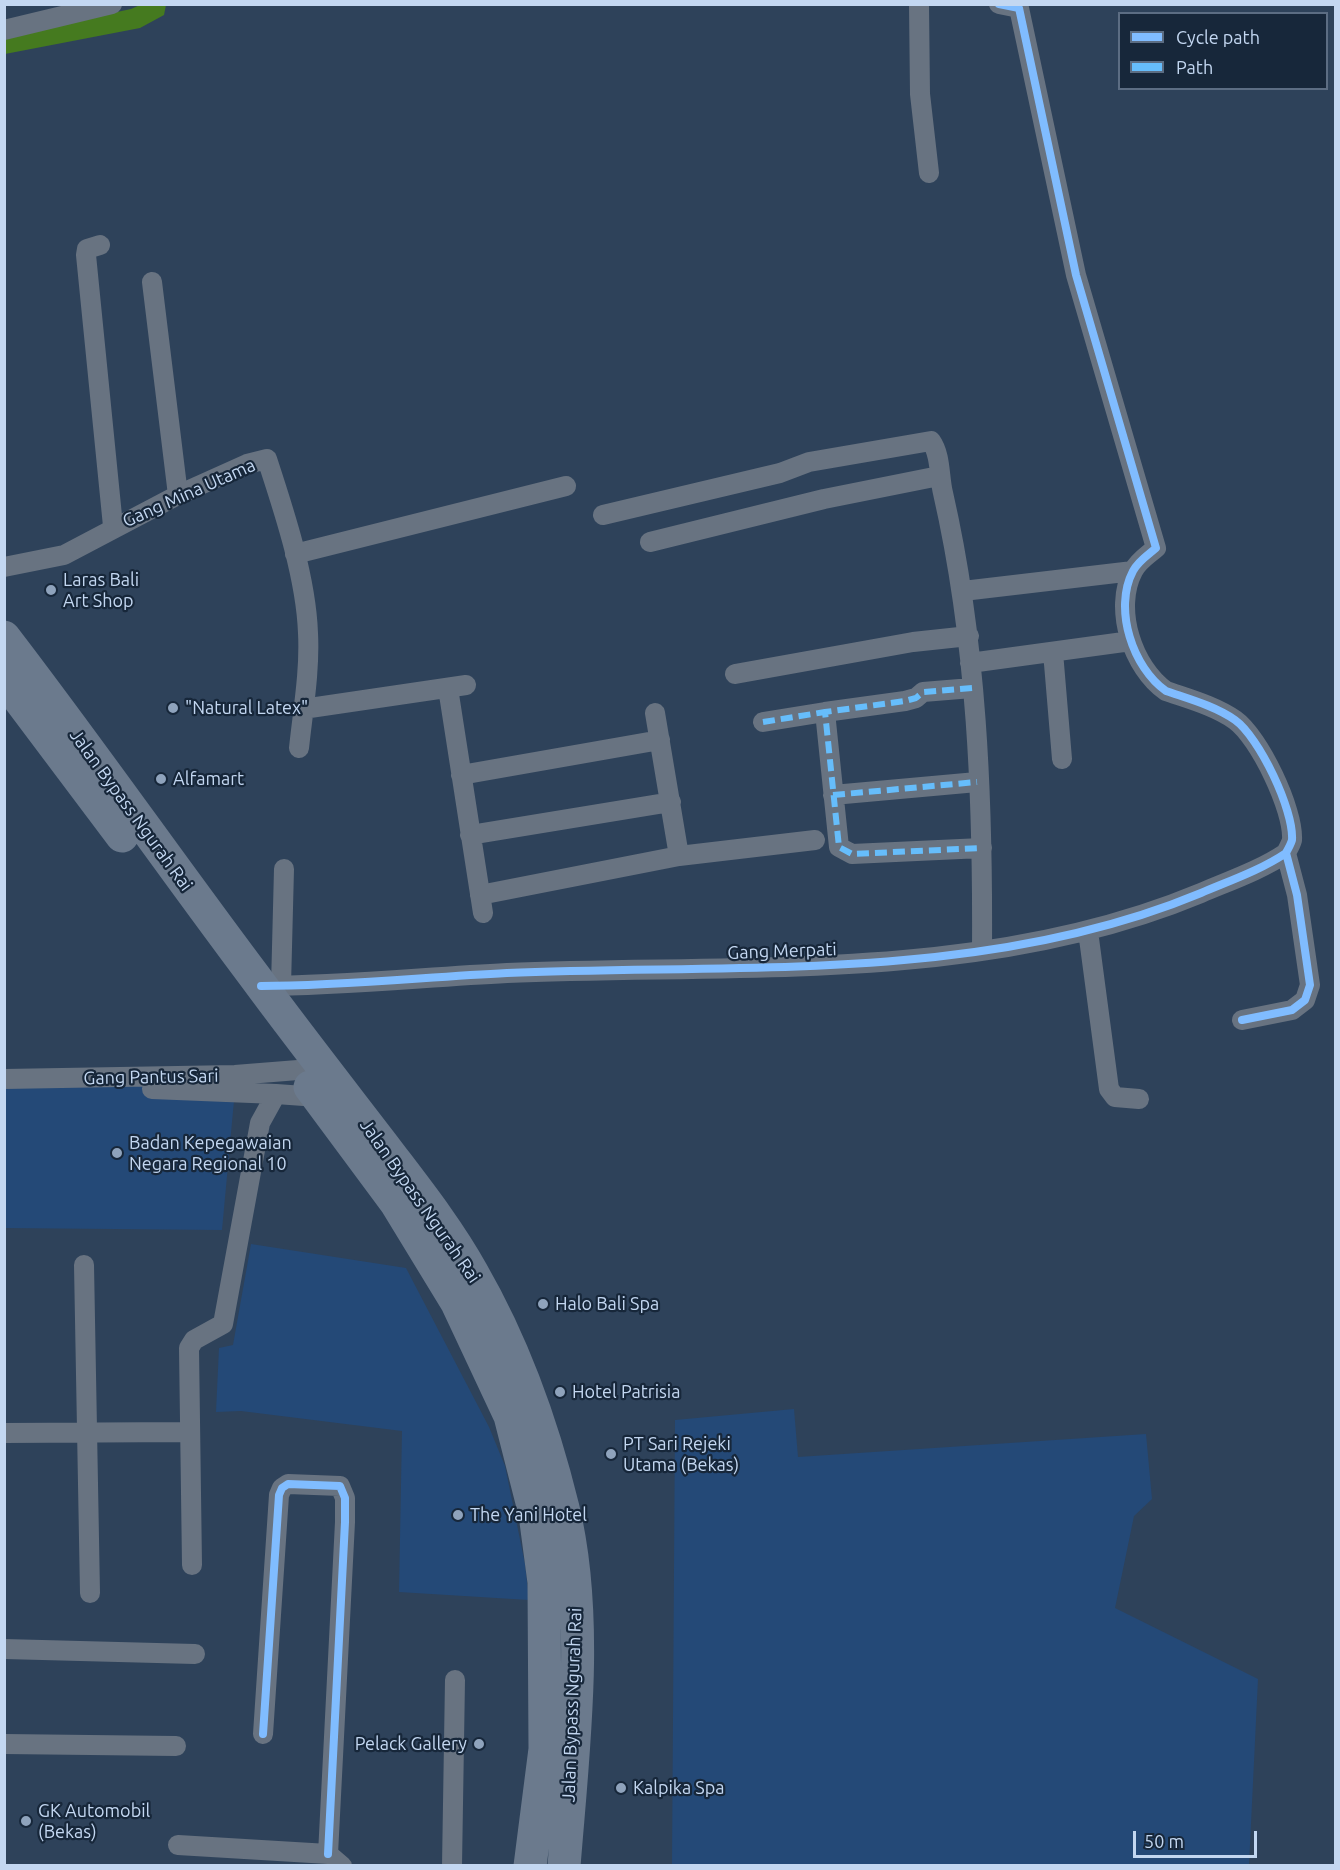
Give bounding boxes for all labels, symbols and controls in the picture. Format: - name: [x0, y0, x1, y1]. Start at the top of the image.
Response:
- legend: [1118, 12, 1328, 90]
- text: Cycle path: [1176, 27, 1260, 47]
- text: Path: [1176, 57, 1213, 77]
- street label: Gang Mina Utama: [119, 454, 259, 532]
- place label: Laras Bali Art Shop: [63, 569, 139, 612]
- marker: Laras Bali Art Shop: [44, 583, 58, 597]
- place label: "Natural Latex": [185, 697, 308, 719]
- marker: "Natural Latex": [166, 701, 180, 715]
- street label: Jalan Bypass Ngurah Rai: [65, 725, 197, 895]
- place label: Alfamart: [173, 768, 244, 790]
- marker: Alfamart: [154, 772, 168, 786]
- street label: Gang Merpati: [727, 938, 837, 964]
- street label: Gang Pantus Sari: [83, 1065, 219, 1089]
- street label: Jalan Bypass Ngurah Rai: [355, 1115, 485, 1287]
- place label: Badan Kepegawaian Negara Regional 10: [129, 1132, 292, 1174]
- marker: Badan Kepegawaian Negara Regional 10: [110, 1146, 124, 1160]
- place label: Halo Bali Spa: [555, 1293, 659, 1315]
- marker: Halo Bali Spa: [536, 1297, 550, 1311]
- place label: Hotel Patrisia: [572, 1381, 680, 1403]
- marker: Hotel Patrisia: [553, 1385, 567, 1399]
- place label: PT Sari Rejeki Utama (Bekas): [623, 1433, 739, 1476]
- marker: PT Sari Rejeki Utama (Bekas): [604, 1447, 618, 1461]
- place label: The Yani Hotel: [470, 1504, 587, 1526]
- marker: The Yani Hotel: [451, 1508, 465, 1522]
- street label: Jalan Bypass Ngurah Rai: [558, 1607, 586, 1803]
- place label: Pelack Gallery: [355, 1733, 467, 1755]
- marker: Pelack Gallery: [472, 1737, 486, 1751]
- place label: Kalpika Spa: [633, 1777, 724, 1799]
- marker: Kalpika Spa: [614, 1781, 628, 1795]
- place label: GK Automobil (Bekas): [38, 1800, 150, 1842]
- marker: GK Automobil (Bekas): [19, 1814, 33, 1828]
- scale bar: [1136, 1819, 1260, 1857]
- text: 50 m: [1144, 1831, 1184, 1851]

